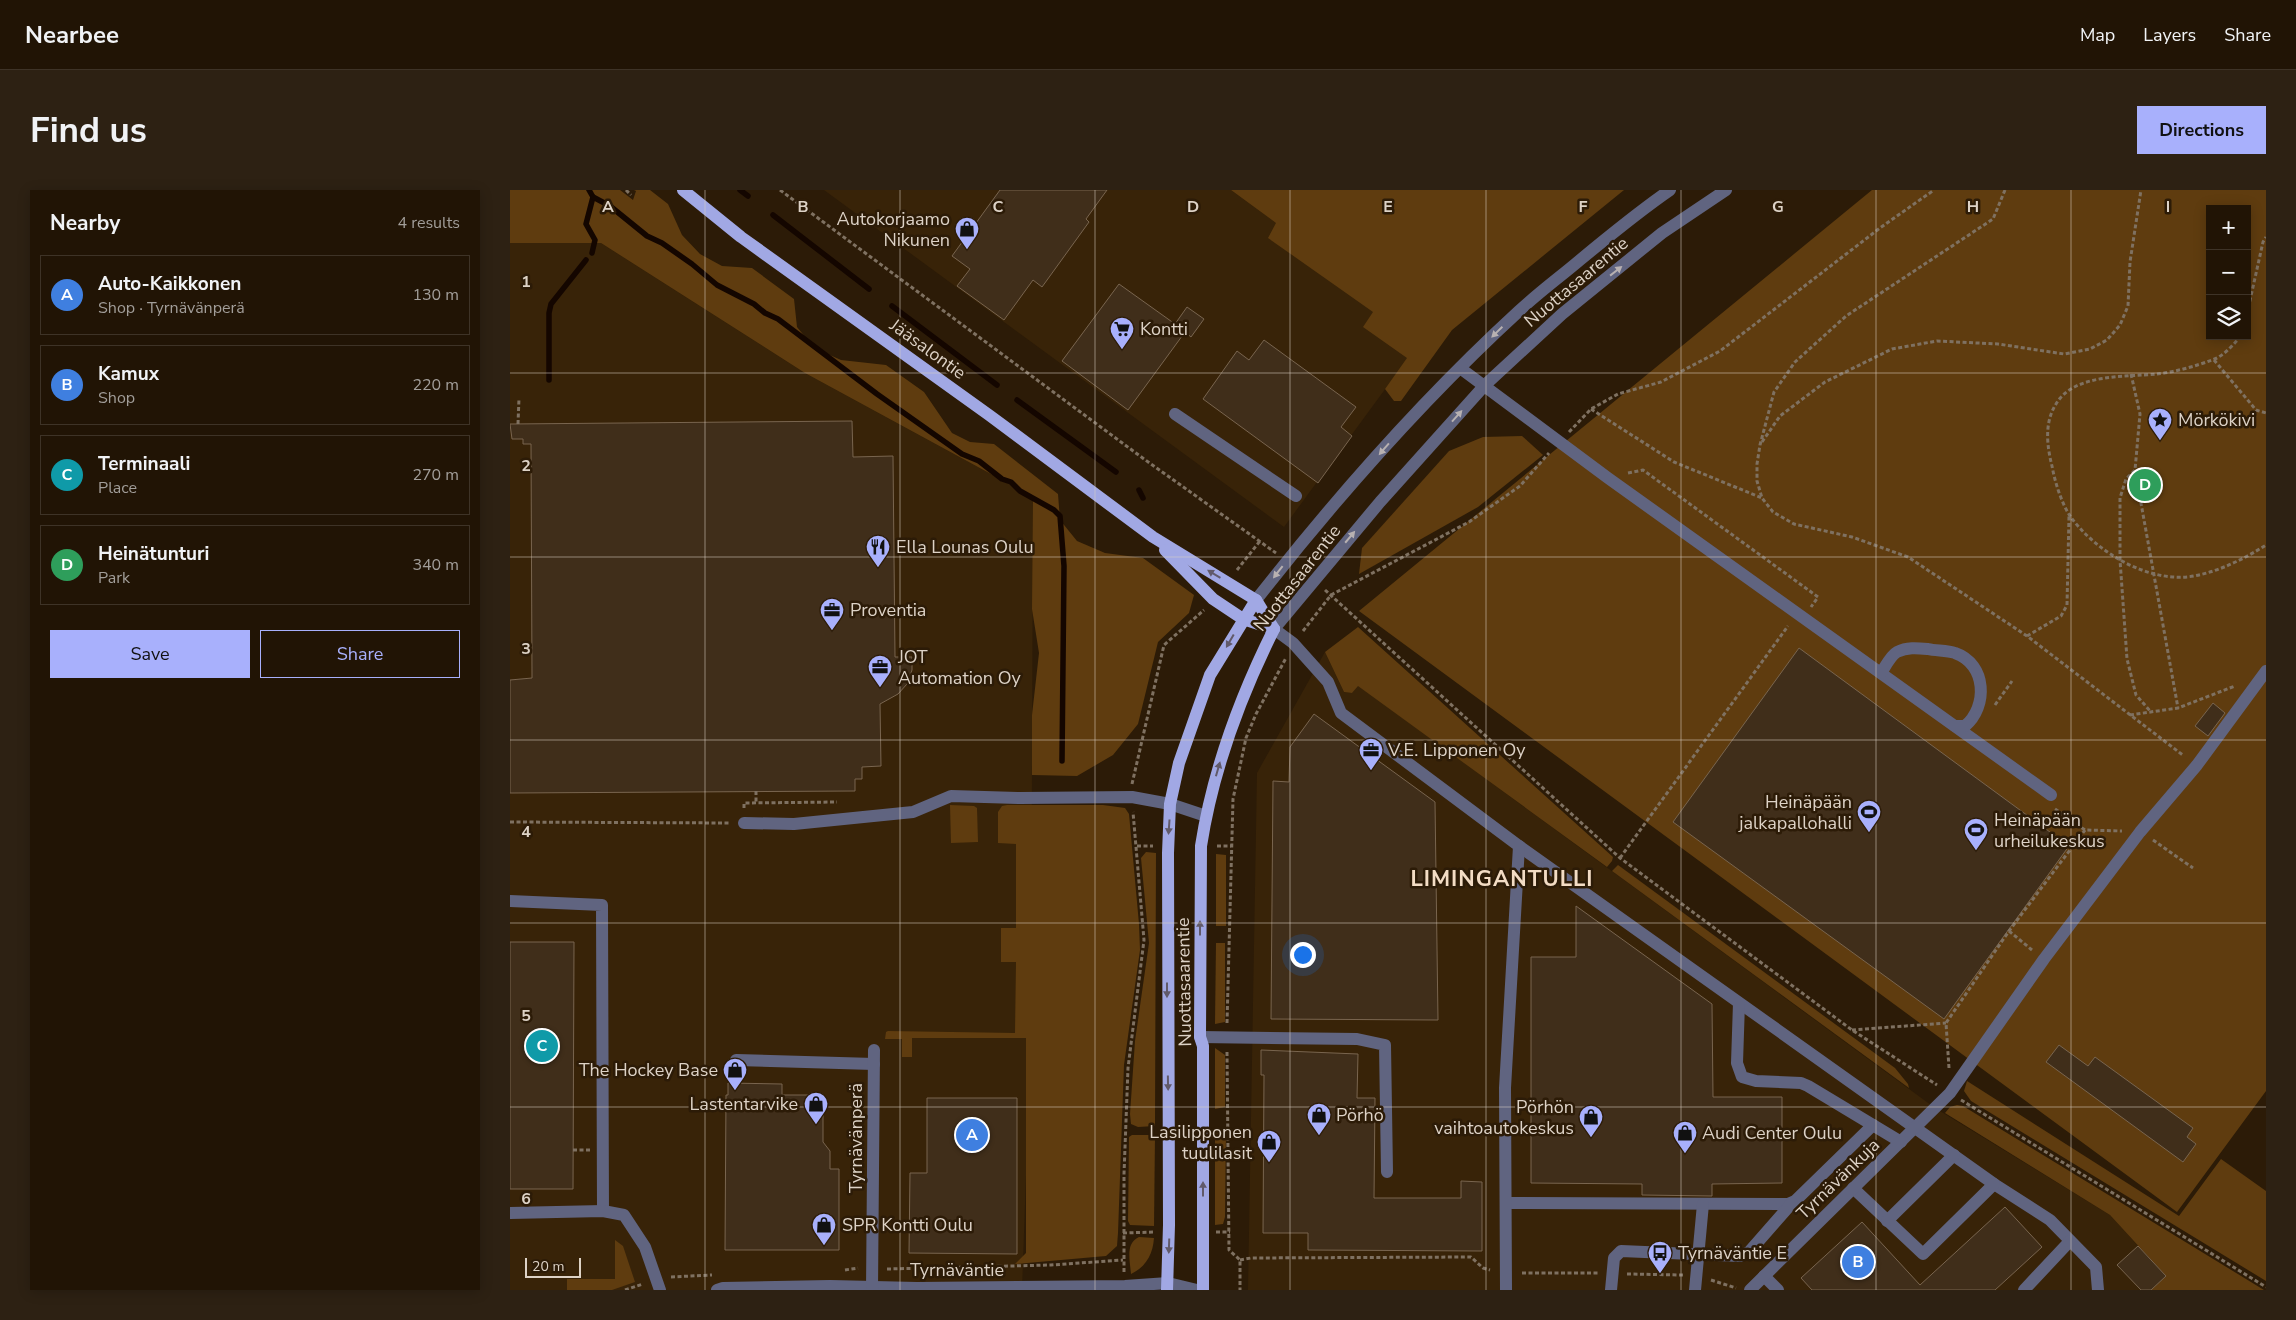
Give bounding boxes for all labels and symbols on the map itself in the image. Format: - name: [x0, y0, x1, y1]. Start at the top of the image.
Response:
- text: A: [602, 196, 614, 218]
- text: B: [797, 196, 809, 218]
- text: C: [993, 196, 1004, 218]
- text: D: [1187, 196, 1199, 218]
- text: E: [1383, 196, 1393, 218]
- text: F: [1579, 196, 1588, 218]
- text: G: [1772, 196, 1784, 218]
- text: H: [1967, 196, 1979, 218]
- text: I: [2166, 196, 2170, 218]
- place label: Autokorjaamo Nikunen: [837, 207, 950, 252]
- shop icon: Autokorjaamo Nikunen: [954, 216, 980, 250]
- street label: Nuottasaarentie: [1519, 231, 1633, 333]
- one-way arrow: [1609, 265, 1622, 276]
- text: 1: [521, 271, 531, 293]
- street label: Jääsalontie: [884, 313, 971, 385]
- supermarket icon: Kontti: [1109, 316, 1135, 350]
- place label: Kontti: [1140, 317, 1188, 341]
- one-way arrow: [1491, 326, 1503, 338]
- place icon: Mörkökivi: [2147, 407, 2173, 441]
- place label: Mörkökivi: [2178, 408, 2255, 432]
- one-way arrow: [1451, 410, 1463, 422]
- one-way arrow: [1378, 442, 1390, 454]
- text: 2: [521, 455, 531, 477]
- pin: D: [2129, 466, 2161, 504]
- street label: Nuottasaarentie: [1248, 520, 1346, 636]
- one-way arrow: [1344, 531, 1355, 544]
- restaurant icon: Ella Lounas Oulu: [865, 534, 891, 568]
- place label: Ella Lounas Oulu: [896, 535, 1033, 559]
- one-way arrow: [1273, 565, 1284, 578]
- one-way arrow: [1208, 569, 1221, 578]
- office icon: Proventia: [819, 597, 845, 631]
- place label: Proventia: [850, 598, 926, 622]
- one-way arrow: [1226, 635, 1235, 648]
- text: 3: [521, 638, 531, 660]
- place label: JOT Automation Oy: [897, 645, 1022, 690]
- office icon: JOT Automation Oy: [867, 654, 893, 688]
- office icon: V.E. Lipponen Oy: [1358, 737, 1384, 771]
- place label: V.E. Lipponen Oy: [1387, 738, 1526, 762]
- one-way arrow: [1214, 761, 1222, 776]
- place label: Heinäpään jalkapallohalli: [1737, 790, 1852, 835]
- sports icon: Heinäpään jalkapallohalli: [1856, 799, 1882, 833]
- place label: Heinäpään urheilukeskus: [1994, 808, 2105, 853]
- sports icon: Heinäpään urheilukeskus: [1963, 817, 1989, 851]
- one-way arrow: [1164, 819, 1172, 835]
- text: 4: [521, 821, 531, 843]
- district label: LIMINGANTULLI: [1410, 864, 1594, 894]
- street label: Nuottasaarentie: [1171, 917, 1197, 1047]
- one-way arrow: [1196, 920, 1204, 936]
- your location: [1290, 942, 1316, 968]
- one-way arrow: [1163, 982, 1171, 998]
- text: 5: [521, 1005, 531, 1027]
- pin: C: [526, 1027, 558, 1065]
- shop icon: The Hockey Base: [722, 1057, 748, 1091]
- place label: The Hockey Base: [579, 1058, 718, 1082]
- one-way arrow: [1164, 1076, 1172, 1092]
- street label: Tyrnävänperä: [844, 1083, 868, 1193]
- shop icon: Lastentarvike: [803, 1091, 829, 1125]
- place label: Lastentarvike: [689, 1092, 798, 1116]
- place label: Pörhön vaihtoautokeskus: [1434, 1095, 1574, 1140]
- shop icon: Pörhö: [1306, 1102, 1332, 1136]
- place label: Pörhö: [1336, 1103, 1384, 1127]
- shop icon: Pörhön vaihtoautokeskus: [1578, 1104, 1604, 1138]
- pin: A: [956, 1116, 988, 1154]
- place label: Lasilipponen tuulilasit: [1149, 1120, 1253, 1165]
- shop icon: Audi Center Oulu: [1672, 1120, 1698, 1154]
- place label: Audi Center Oulu: [1702, 1121, 1842, 1145]
- shop icon: Lasilipponen tuulilasit: [1256, 1129, 1282, 1163]
- street label: Tyrnävänkuja: [1791, 1133, 1885, 1225]
- one-way arrow: [1199, 1181, 1207, 1197]
- text: 6: [521, 1188, 531, 1210]
- shop icon: SPR Kontti Oulu: [811, 1212, 837, 1246]
- place label: SPR Kontti Oulu: [842, 1213, 973, 1237]
- one-way arrow: [1164, 1238, 1172, 1254]
- bus stop icon: Tyrnäväntie E: [1647, 1240, 1673, 1274]
- place label: Tyrnäväntie E: [1678, 1241, 1787, 1265]
- pin: B: [1842, 1243, 1874, 1281]
- scale bar: [525, 1255, 581, 1278]
- street label: Tyrnäväntie: [910, 1258, 1004, 1282]

